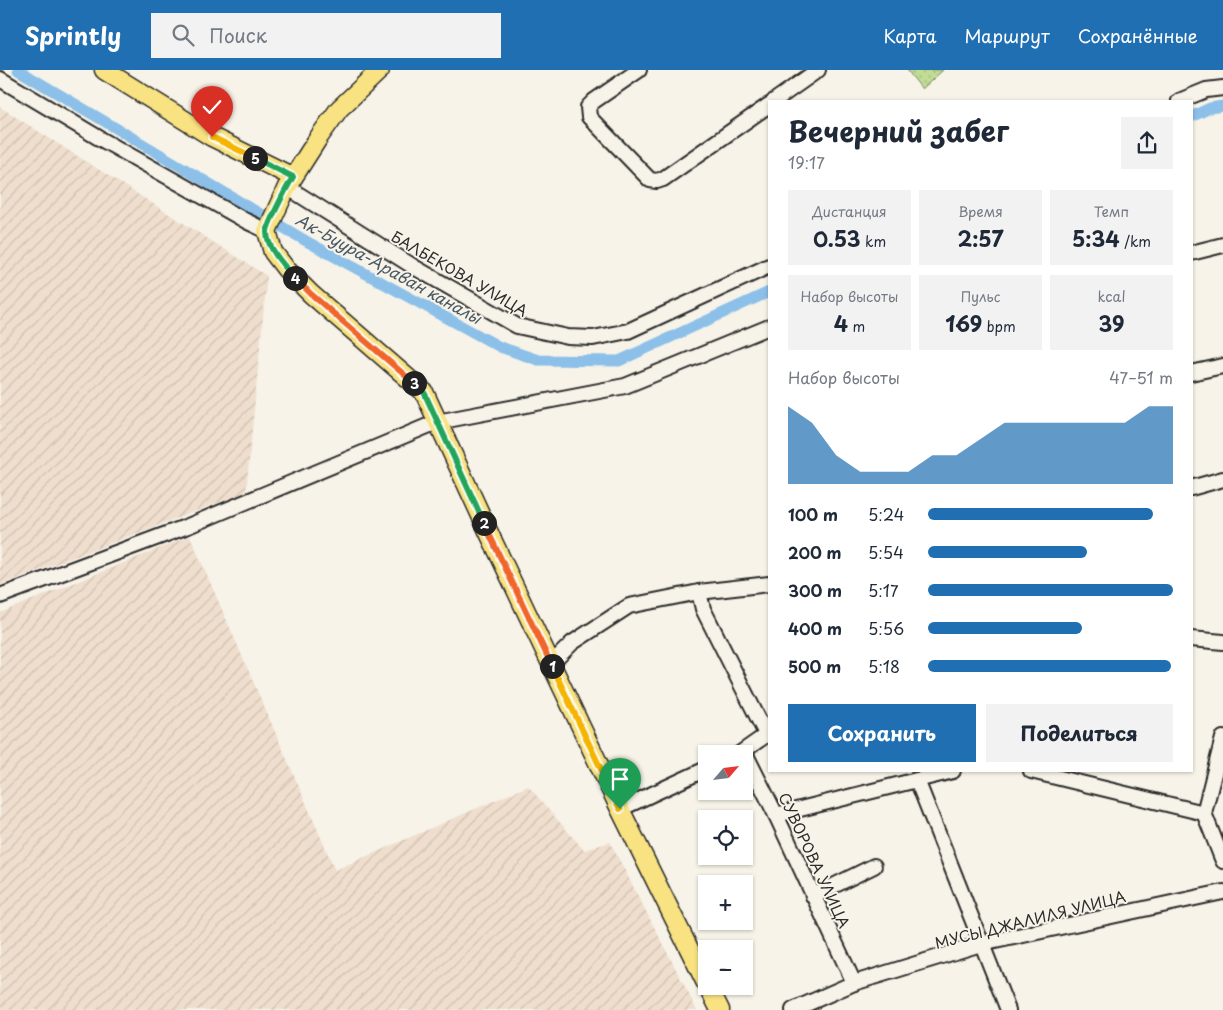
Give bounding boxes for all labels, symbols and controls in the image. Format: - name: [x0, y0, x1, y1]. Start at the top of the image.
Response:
- search box: [151, 13, 501, 58]
- text: Sprintly: [25, 17, 121, 53]
- icon: search: [169, 21, 197, 49]
- text: Поиск: [209, 21, 267, 49]
- text: Карта: [884, 22, 936, 49]
- text: Маршрут: [964, 22, 1050, 49]
- text: Сохранённые: [1078, 22, 1198, 49]
- pin: [191, 86, 233, 137]
- icon: check: [198, 93, 226, 121]
- text: Вечерний забег: [788, 109, 1009, 152]
- button: share: [1121, 117, 1173, 169]
- pin: 5: [242, 146, 268, 170]
- text: 5: [251, 148, 260, 169]
- text: 19:17: [788, 150, 825, 174]
- text: Дистанция: [812, 201, 887, 222]
- text: Время: [958, 201, 1003, 222]
- text: Темп: [1094, 201, 1129, 222]
- water label: Ак-Буура-Араван каналы: [292, 207, 487, 330]
- text: 0.53: [813, 222, 861, 254]
- text: 2:57: [957, 222, 1004, 254]
- text: 5:34: [1072, 222, 1120, 254]
- street label: БАЛБЕКОВА УЛИЦА: [388, 225, 532, 321]
- text: km: [861, 231, 886, 252]
- text: /km: [1120, 231, 1151, 252]
- pin: 4: [282, 266, 308, 290]
- text: 4: [291, 268, 300, 289]
- text: Набор высоты: [801, 286, 899, 307]
- text: Пульс: [961, 286, 1000, 307]
- text: kcal: [1098, 286, 1125, 307]
- text: 4: [834, 307, 848, 339]
- text: 169: [945, 307, 982, 339]
- text: 39: [1099, 307, 1124, 339]
- text: m: [848, 316, 865, 337]
- text: bpm: [982, 316, 1016, 337]
- text: Набор высоты: [788, 365, 900, 389]
- text: 47–51 m: [1109, 365, 1173, 389]
- pin: 3: [402, 370, 426, 396]
- text: 3: [410, 373, 419, 394]
- text: 100 m: [788, 502, 838, 526]
- text: 5:24: [868, 502, 904, 526]
- pin: 2: [472, 510, 496, 536]
- text: 2: [480, 513, 489, 534]
- text: 200 m: [788, 540, 842, 564]
- text: 5:54: [868, 540, 904, 564]
- text: 300 m: [788, 578, 842, 602]
- text: 5:17: [868, 578, 899, 602]
- text: 400 m: [788, 616, 842, 640]
- text: 5:56: [868, 616, 904, 640]
- pin: 1: [540, 654, 564, 678]
- text: 500 m: [788, 654, 841, 678]
- text: 5:18: [868, 654, 900, 678]
- text: 1: [549, 656, 556, 677]
- button: Сохранить: [788, 704, 976, 762]
- button: Поделиться: [986, 704, 1173, 762]
- north arrow: [698, 745, 752, 800]
- map controls: [698, 745, 753, 995]
- pin: [599, 758, 641, 809]
- icon: arrive: [606, 765, 634, 793]
- street label: СУВОРОВА УЛИЦА: [773, 788, 857, 932]
- button: locate: [698, 810, 753, 865]
- button: +: [698, 875, 753, 930]
- street label: МУСЫ ДЖАЛИЛЯ УЛИЦА: [932, 884, 1128, 954]
- button: −: [698, 940, 753, 995]

